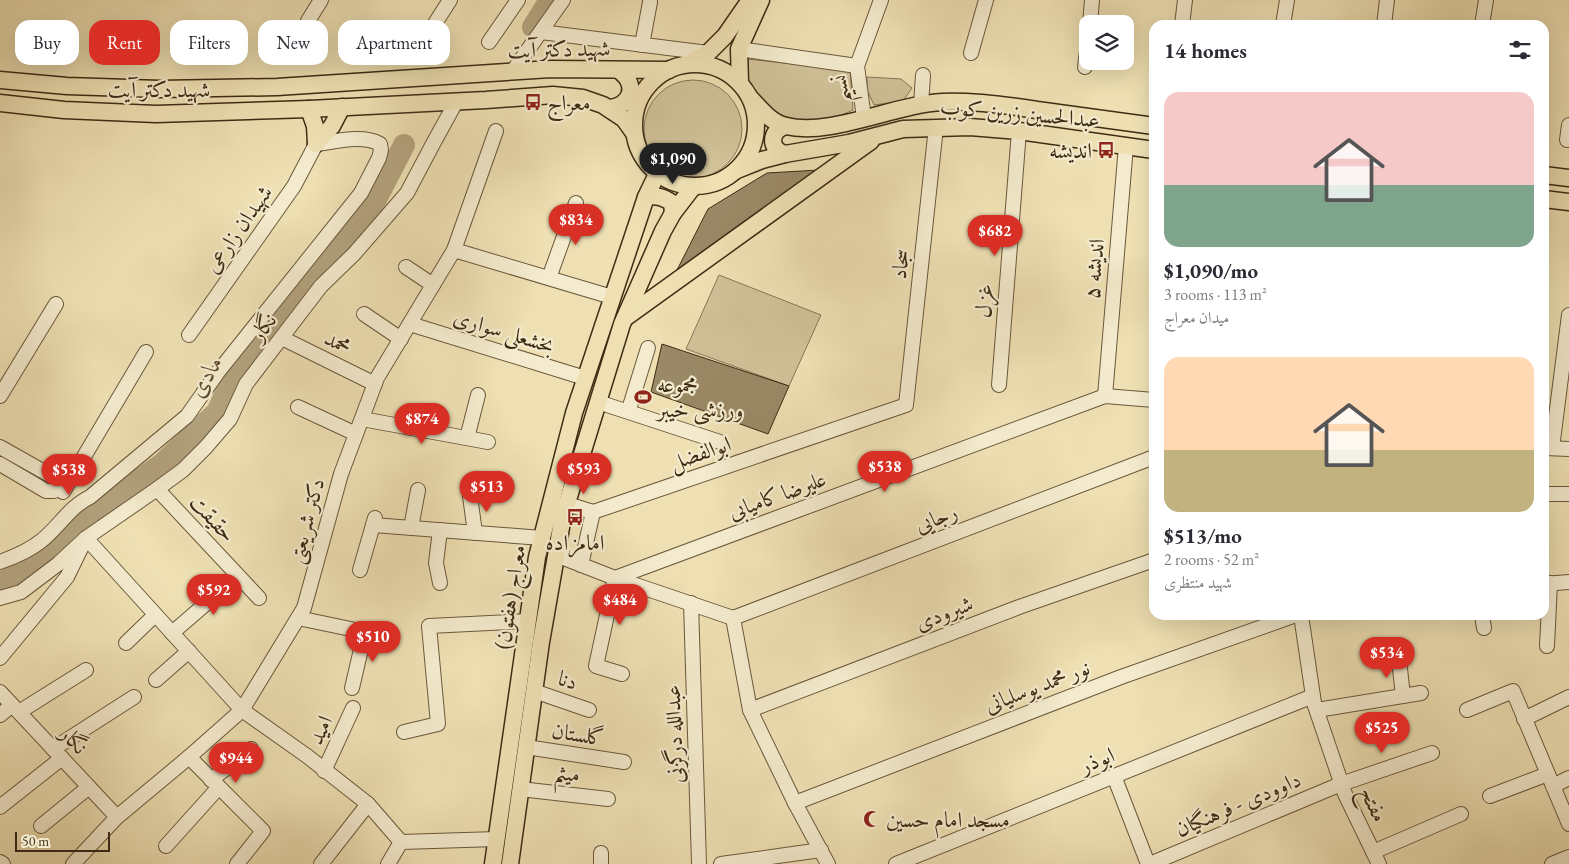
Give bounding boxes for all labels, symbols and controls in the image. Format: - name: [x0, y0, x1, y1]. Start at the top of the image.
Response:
- map controls: [1079, 15, 1134, 70]
- button: layers: [1079, 15, 1134, 70]
- chip: Buy: [15, 20, 79, 65]
- chip: Rent: [89, 20, 160, 65]
- chip: Filters: [170, 20, 248, 65]
- chip: New: [258, 20, 328, 65]
- chip: Apartment: [338, 20, 450, 65]
- street label: شهید دکتر آیت: [507, 34, 611, 64]
- icon: filters: [1506, 36, 1534, 64]
- text: 14 homes: [1164, 37, 1247, 64]
- street label: نسیم: [824, 73, 863, 104]
- street label: شهید دکتر آیت: [108, 75, 210, 104]
- place label: معراج: [547, 88, 590, 122]
- bus stop icon: معراج: [523, 92, 543, 112]
- street label: عبدالحسین زرین کوب: [939, 92, 1101, 134]
- icon: home: [1304, 125, 1394, 215]
- place label: اندیشه: [1049, 136, 1092, 165]
- bus stop icon: اندیشه: [1096, 140, 1116, 160]
- pin: $1,090: [632, 142, 714, 185]
- text: $1,090: [650, 148, 696, 169]
- street label: شهیدان زارعی: [197, 179, 279, 279]
- pin: $834: [546, 204, 606, 246]
- text: $834: [560, 209, 592, 230]
- pin: $682: [965, 214, 1025, 257]
- text: $682: [979, 220, 1011, 241]
- street label: اندیشه ۵: [1077, 238, 1111, 300]
- street label: سجاد: [884, 247, 916, 281]
- text: $1,090/mo: [1164, 257, 1258, 284]
- street label: غزل: [968, 283, 1001, 319]
- text: 3 rooms · 113 m²: [1164, 284, 1267, 305]
- street label: بخشعلی سواری: [449, 302, 558, 362]
- street label: نگار: [242, 307, 283, 349]
- text: میدان معراج: [1164, 307, 1229, 328]
- street label: محمد: [320, 323, 356, 361]
- water label: مادی: [181, 349, 229, 403]
- place label: مجموعه ورزشی خیبر: [655, 370, 743, 425]
- sports icon: مجموعه ورزشی خیبر: [633, 387, 653, 407]
- icon: home: [1304, 390, 1394, 480]
- pin: $874: [392, 402, 452, 445]
- text: $874: [406, 408, 438, 429]
- street label: ابوالفضل: [665, 429, 735, 478]
- pin: $538: [855, 450, 915, 493]
- pin: $593: [554, 452, 614, 495]
- pin: $538: [39, 454, 99, 496]
- text: $538: [869, 456, 901, 477]
- text: $593: [568, 458, 600, 479]
- text: $538: [53, 459, 85, 480]
- street label: علیرضا کامیابی: [724, 464, 831, 528]
- pin: $513: [457, 470, 517, 513]
- street label: دکتر شریعتی: [281, 475, 332, 567]
- text: $513: [471, 476, 503, 497]
- street label: حقیقت: [183, 488, 243, 548]
- street label: رجایی: [911, 497, 962, 540]
- bus stop icon: امامزاده: [565, 507, 585, 527]
- text: $513/mo: [1164, 522, 1242, 549]
- place label: امامزاده: [545, 528, 605, 558]
- street label: معراج (هفتون): [487, 543, 538, 652]
- text: 2 rooms · 52 m²: [1164, 549, 1259, 570]
- text: شهید منتظری: [1164, 572, 1232, 593]
- pin: $592: [184, 574, 244, 616]
- text: $592: [198, 579, 230, 600]
- pin: $484: [590, 584, 650, 626]
- text: $484: [604, 589, 636, 610]
- street label: شیرودی: [911, 589, 977, 637]
- pin: $510: [343, 620, 403, 663]
- text: $510: [357, 626, 389, 647]
- pin: $534: [1357, 636, 1417, 679]
- text: $534: [1371, 642, 1403, 663]
- street label: نور محمد یوسلیانی: [980, 653, 1094, 719]
- street label: دنا: [554, 663, 582, 697]
- street label: عبدالله درگزنی: [658, 684, 690, 784]
- street label: امید: [301, 711, 339, 749]
- pin: $525: [1352, 712, 1412, 754]
- street label: گلستان: [550, 716, 606, 752]
- text: $525: [1366, 717, 1398, 738]
- street label: نگار: [52, 718, 94, 760]
- street label: ابوذر: [1073, 740, 1119, 781]
- pin: $944: [206, 742, 266, 784]
- text: $944: [220, 747, 252, 768]
- street label: میثم: [552, 757, 582, 796]
- street label: داوودی - فرهنگیان: [1171, 765, 1305, 843]
- street label: مفتح: [1349, 781, 1395, 829]
- place label: مسجد امام حسین: [886, 805, 1010, 839]
- mosque icon: مسجد امام حسین: [862, 809, 882, 829]
- scale bar: [15, 829, 110, 852]
- text: 50 m: [22, 832, 49, 850]

